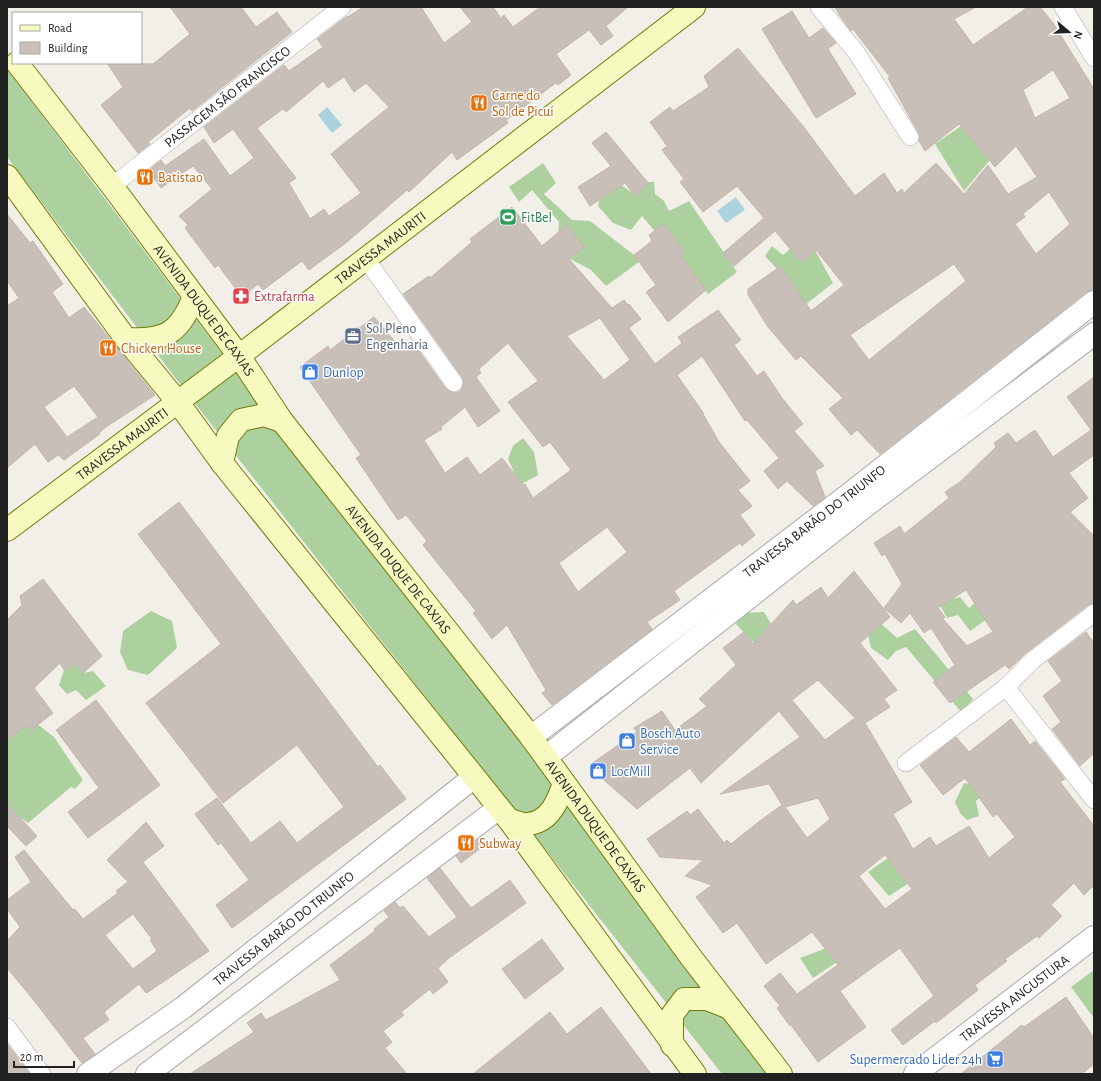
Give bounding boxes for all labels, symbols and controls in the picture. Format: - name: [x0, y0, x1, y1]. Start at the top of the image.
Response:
- legend: [12, 12, 142, 64]
- north arrow: [1049, 12, 1089, 52]
- text: Road: [48, 22, 72, 34]
- text: N: [1072, 30, 1084, 41]
- text: Building: [48, 42, 88, 54]
- street label: PASSAGEM SÃO FRANCISCO: [162, 44, 293, 150]
- place label: Carne do Sol de Picuí: [492, 89, 554, 119]
- restaurant icon: Carne do Sol de Picuí: [469, 93, 489, 113]
- restaurant icon: Batistao: [135, 167, 155, 187]
- place label: Batistao: [158, 171, 203, 185]
- sports icon: FitBel: [498, 207, 518, 227]
- street label: TRAVESSA MAURITI: [333, 209, 429, 288]
- place label: FitBel: [521, 211, 552, 225]
- street label: AVENIDA DUQUE DE CAXIAS: [150, 242, 256, 379]
- pharmacy icon: Extrafarma: [231, 286, 251, 306]
- place label: Extrafarma: [254, 290, 315, 304]
- place label: Sol Pleno Engenharia: [366, 322, 429, 352]
- office icon: Sol Pleno Engenharia: [343, 326, 363, 346]
- restaurant icon: Chicken House: [98, 338, 118, 358]
- place label: Chicken House: [121, 342, 201, 356]
- shop icon: Dunlop: [300, 362, 320, 382]
- place label: Dunlop: [323, 366, 364, 380]
- street label: TRAVESSA MAURITI: [74, 406, 171, 483]
- street label: TRAVESSA BARÃO DO TRIUNFO: [741, 463, 888, 581]
- street label: AVENIDA DUQUE DE CAXIAS: [343, 503, 453, 637]
- place label: Bosch Auto Service: [640, 727, 701, 757]
- shop icon: Bosch Auto Service: [617, 731, 637, 751]
- street label: AVENIDA DUQUE DE CAXIAS: [542, 758, 647, 895]
- shop icon: LocMill: [588, 761, 608, 781]
- place label: LocMill: [611, 765, 650, 779]
- restaurant icon: Subway: [456, 833, 476, 853]
- place label: Subway: [479, 837, 521, 851]
- street label: TRAVESSA BARÃO DO TRIUNFO: [211, 869, 357, 989]
- street label: TRAVESSA ANGUSTURA: [958, 953, 1072, 1045]
- scale bar: [14, 1043, 74, 1069]
- supermarket icon: Supermercado Lider 24h: [985, 1049, 1005, 1069]
- text: 20 m: [20, 1051, 43, 1063]
- place label: Supermercado Lider 24h: [850, 1053, 982, 1067]

